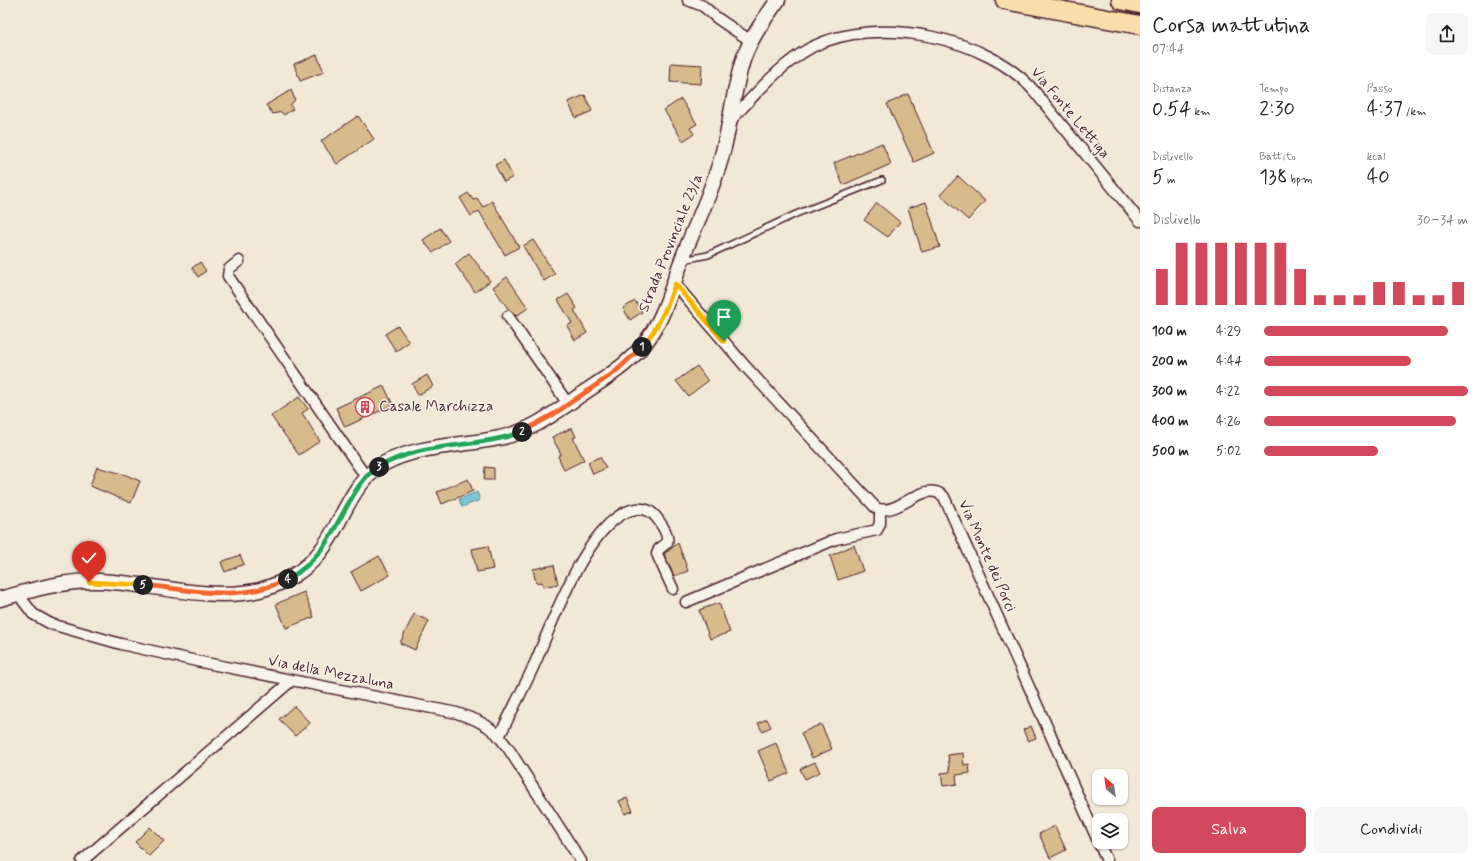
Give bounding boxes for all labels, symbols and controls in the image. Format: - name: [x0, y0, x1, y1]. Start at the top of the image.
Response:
- text: Corsa mattutina: [1152, 12, 1310, 40]
- button: share: [1426, 13, 1468, 55]
- text: 07:44: [1152, 41, 1185, 58]
- street label: Via Fonte Lettiga: [1026, 63, 1114, 163]
- text: Distanza: [1152, 82, 1192, 96]
- text: Tempo: [1259, 82, 1288, 96]
- text: Passo: [1367, 82, 1392, 96]
- text: 0.54: [1152, 96, 1191, 123]
- text: 2:30: [1259, 96, 1295, 123]
- text: 4:37: [1367, 96, 1403, 123]
- text: km: [1191, 105, 1211, 119]
- text: /km: [1403, 105, 1427, 119]
- text: Dislivello: [1152, 150, 1193, 164]
- text: Battito: [1259, 150, 1296, 164]
- text: kcal: [1367, 150, 1385, 164]
- text: 5: [1152, 164, 1164, 191]
- text: 138: [1259, 164, 1288, 191]
- text: 40: [1367, 164, 1390, 191]
- street label: Strada Provinciale 23/a: [634, 171, 708, 315]
- text: m: [1164, 173, 1176, 187]
- text: bpm: [1288, 173, 1313, 187]
- text: Dislivello: [1152, 212, 1201, 229]
- text: 30–34 m: [1417, 212, 1468, 229]
- pin: [707, 300, 741, 341]
- icon: arrive: [713, 306, 735, 328]
- text: 100 m: [1152, 323, 1187, 340]
- text: 4:29: [1216, 323, 1241, 340]
- pin: 1: [632, 337, 652, 357]
- text: 1: [640, 340, 644, 354]
- text: 200 m: [1152, 353, 1187, 370]
- text: 4:44: [1216, 353, 1243, 370]
- text: 300 m: [1152, 383, 1187, 400]
- text: 4:22: [1216, 383, 1240, 400]
- building icon: Casale Marchizza: [354, 396, 376, 418]
- place label: Casale Marchizza: [379, 397, 493, 417]
- text: 400 m: [1152, 413, 1189, 430]
- text: 4:26: [1216, 413, 1241, 430]
- pin: 2: [512, 422, 532, 442]
- text: 2: [519, 425, 525, 439]
- text: 500 m: [1152, 443, 1189, 460]
- text: 5:02: [1216, 443, 1241, 460]
- pin: 3: [369, 457, 389, 477]
- text: 3: [377, 460, 381, 474]
- street label: Via Monte dei Porci: [953, 497, 1021, 615]
- pin: [72, 541, 106, 582]
- icon: check: [78, 547, 100, 569]
- pin: 4: [278, 569, 298, 589]
- text: 4: [285, 572, 291, 586]
- pin: 5: [133, 575, 153, 595]
- text: 5: [140, 578, 146, 592]
- street label: Via della Mezzaluna: [266, 651, 396, 695]
- north arrow: [1092, 769, 1128, 805]
- map controls: [1092, 769, 1128, 849]
- button: Salva: [1152, 807, 1306, 853]
- button: Condividi: [1314, 807, 1468, 853]
- button: layers: [1092, 813, 1128, 849]

